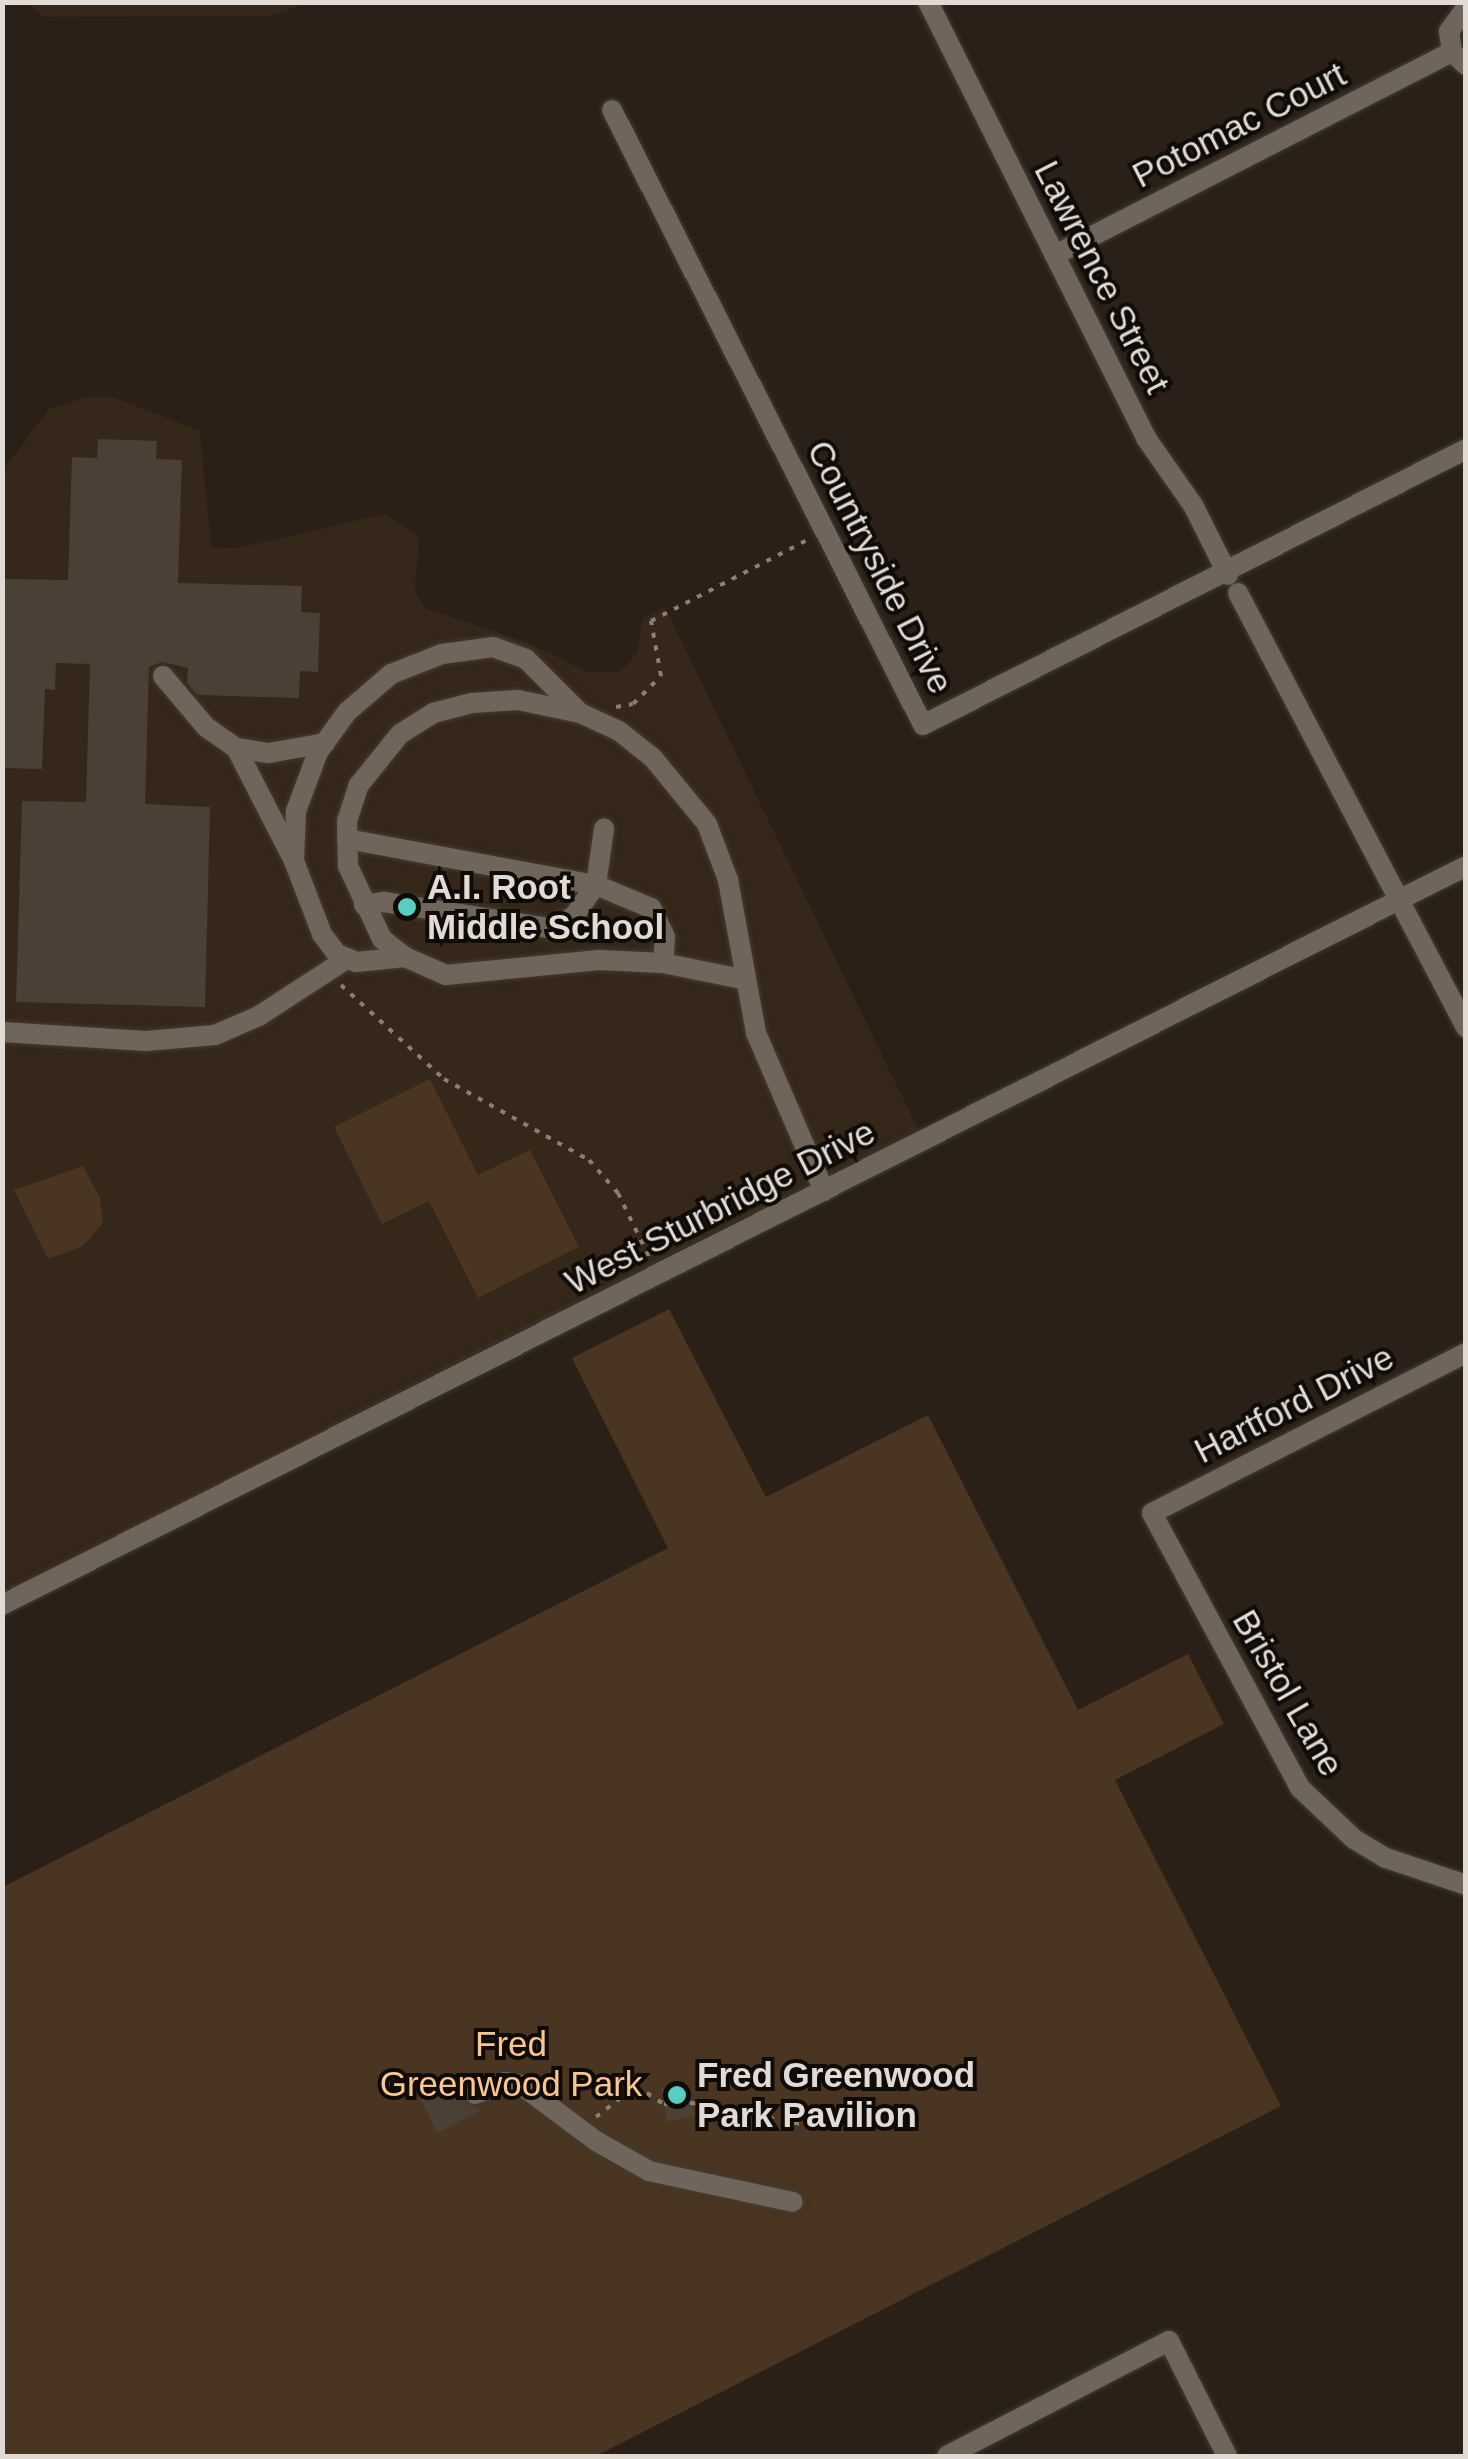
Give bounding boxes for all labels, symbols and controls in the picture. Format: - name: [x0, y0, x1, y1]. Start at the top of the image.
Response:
- street label: Potomac Court: [1125, 53, 1353, 197]
- street label: Lawrence Street: [1025, 154, 1179, 400]
- street label: Countryside Drive: [798, 434, 962, 700]
- place label: A.I. Root Middle School: [427, 866, 664, 948]
- marker: A.I. Root Middle School: [396, 896, 418, 918]
- street label: West Sturbridge Drive: [558, 1111, 882, 1303]
- street label: Hartford Drive: [1187, 1336, 1401, 1472]
- street label: Bristol Lane: [1224, 1602, 1352, 1784]
- park label: Fred Greenwood Park: [380, 2023, 642, 2105]
- place label: Fred Greenwood Park Pavilion: [697, 2054, 975, 2136]
- marker: Fred Greenwood Park Pavilion: [666, 2084, 688, 2106]

